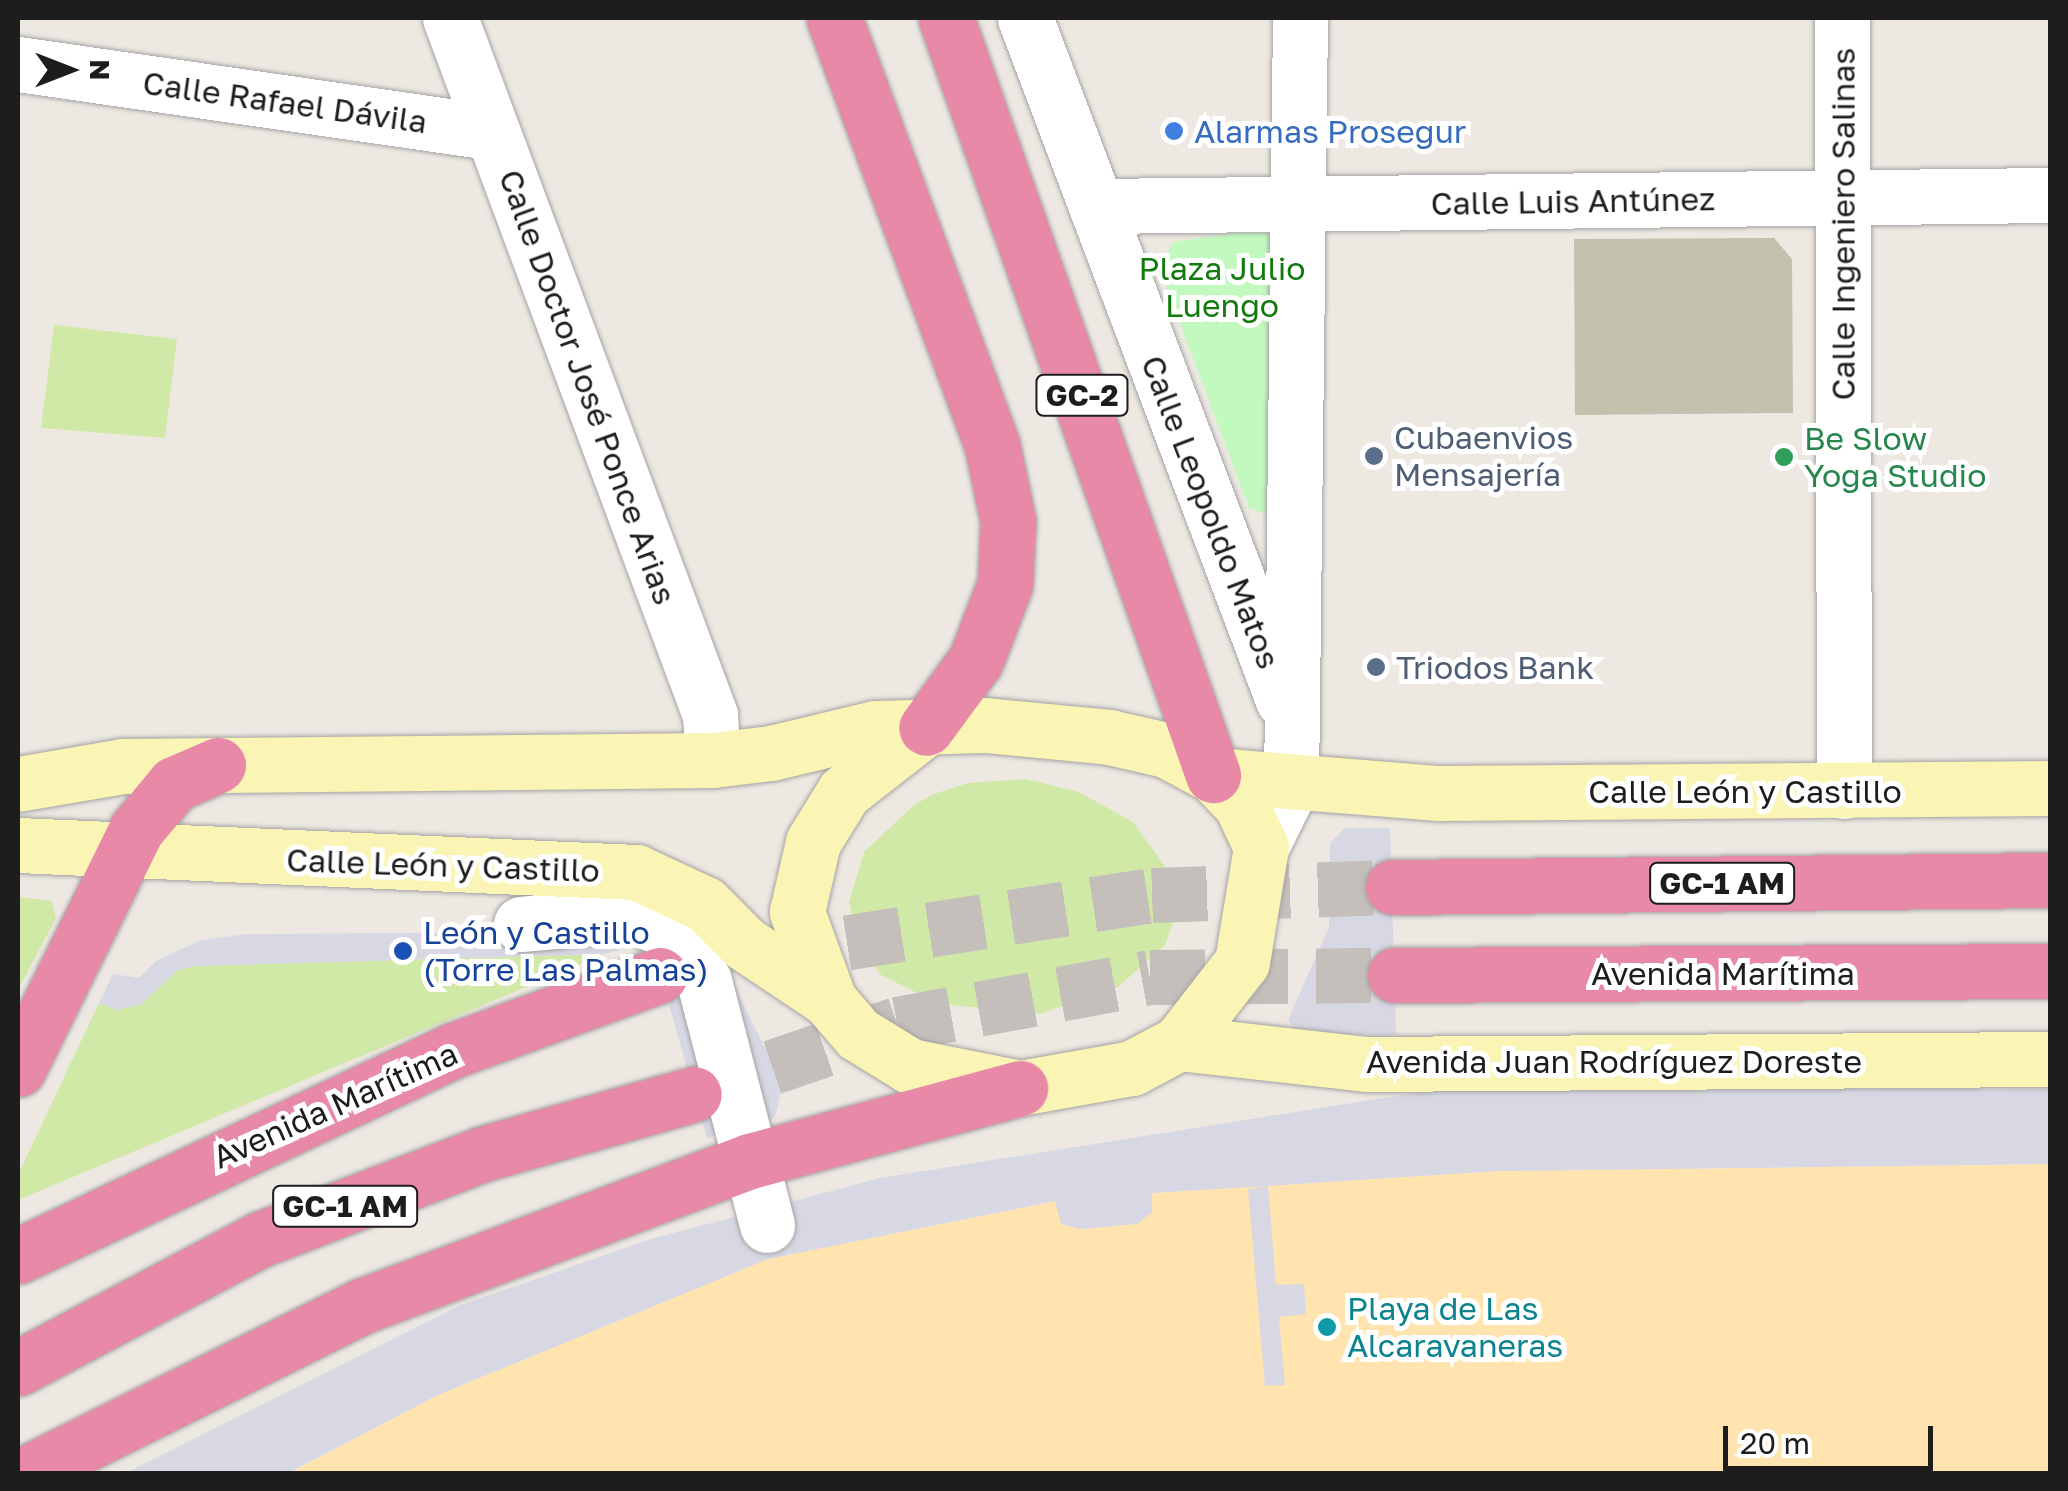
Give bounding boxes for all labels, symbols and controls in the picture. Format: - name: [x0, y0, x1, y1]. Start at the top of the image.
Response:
- north arrow: [20, 20, 120, 120]
- street label: Calle Ingeniero Salinas: [1824, 48, 1862, 400]
- text: N: [84, 59, 117, 81]
- street label: Calle Rafael Dávila: [140, 63, 430, 141]
- place label: Alarmas Prosegur: [1194, 112, 1466, 150]
- marker: Alarmas Prosegur: [1163, 120, 1185, 142]
- street label: Calle Doctor José Ponce Arias: [491, 164, 685, 610]
- street label: Calle Luis Antúnez: [1430, 179, 1716, 223]
- park label: Plaza Julio Luengo: [1139, 250, 1305, 325]
- street label: Calle Leopoldo Matos: [1134, 350, 1288, 674]
- road number: GC-2: [1034, 370, 1130, 420]
- place label: Cubaenvios Mensajería: [1394, 419, 1573, 494]
- place label: Be Slow Yoga Studio: [1804, 420, 1986, 495]
- marker: Cubaenvios Mensajería: [1363, 445, 1385, 467]
- marker: Be Slow Yoga Studio: [1773, 446, 1795, 468]
- place label: Triodos Bank: [1396, 648, 1594, 686]
- marker: Triodos Bank: [1365, 656, 1387, 678]
- street label: Calle León y Castillo: [1588, 772, 1902, 810]
- street label: Calle León y Castillo: [286, 840, 600, 890]
- road number: GC-1 AM: [1647, 858, 1797, 908]
- place label: León y Castillo (Torre Las Palmas): [423, 914, 709, 989]
- marker: León y Castillo (Torre Las Palmas): [392, 940, 414, 962]
- street label: Avenida Marítima: [1591, 954, 1855, 992]
- street label: Avenida Marítima: [207, 1034, 463, 1176]
- street label: Avenida Juan Rodríguez Doreste: [1366, 1042, 1862, 1080]
- road number: GC-1 AM: [270, 1181, 420, 1231]
- place label: Playa de Las Alcaravaneras: [1347, 1290, 1563, 1365]
- marker: Playa de Las Alcaravaneras: [1316, 1316, 1338, 1338]
- scale bar: [1728, 1406, 1938, 1468]
- text: 20 m: [1740, 1425, 1810, 1461]

